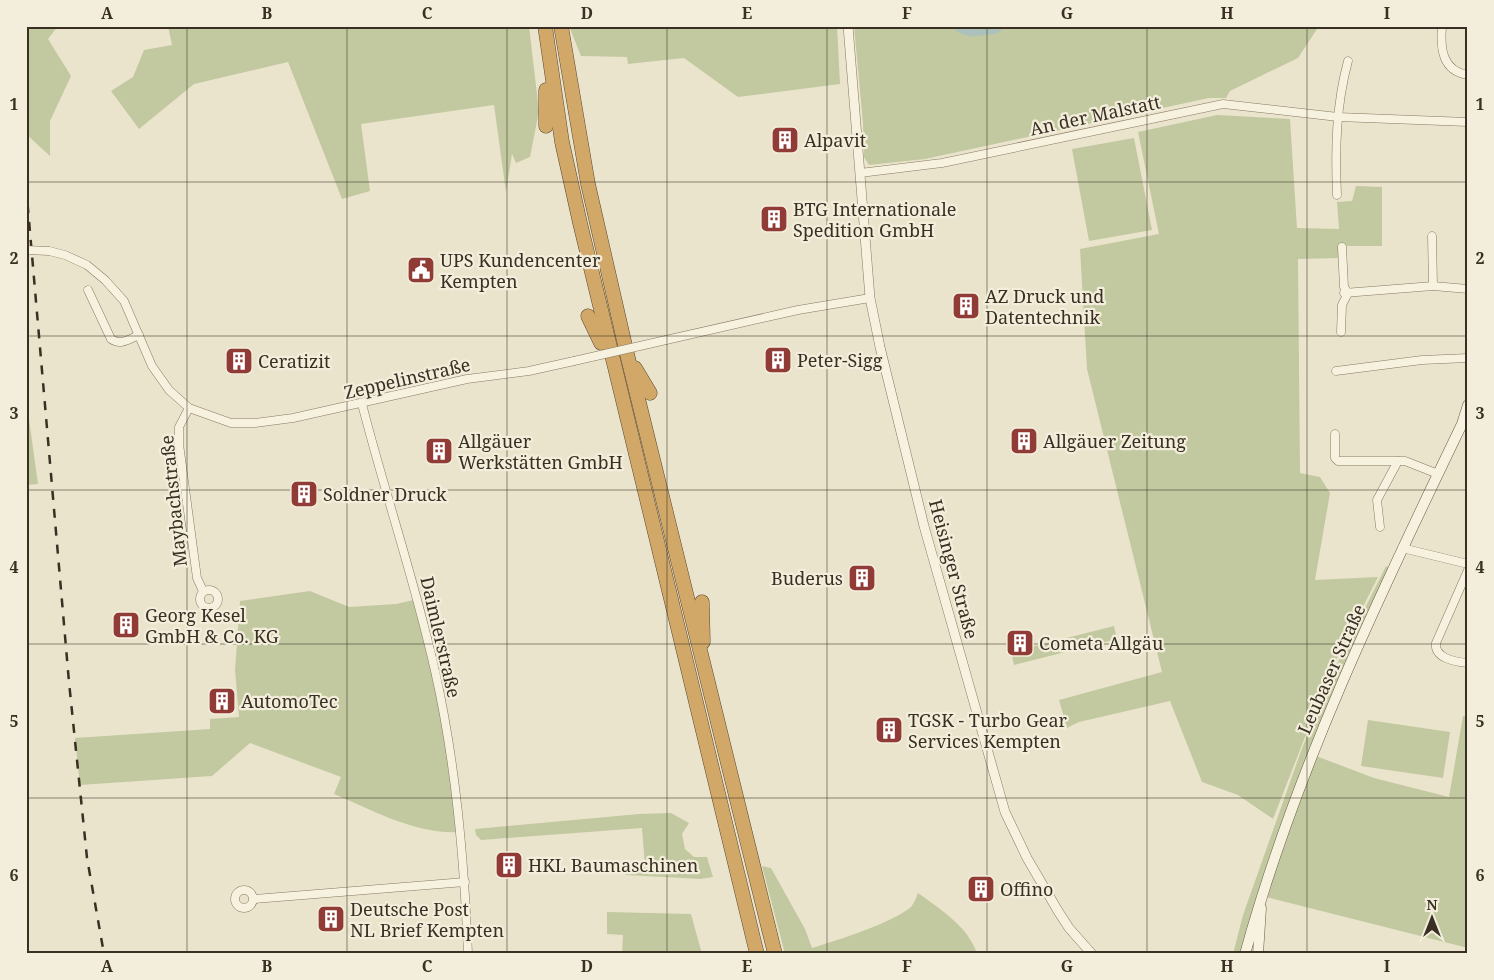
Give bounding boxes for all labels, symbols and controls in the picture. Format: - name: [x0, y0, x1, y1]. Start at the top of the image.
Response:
- text: A: [101, 2, 114, 24]
- text: B: [262, 2, 273, 24]
- text: C: [422, 2, 433, 24]
- text: D: [581, 2, 593, 24]
- text: E: [742, 2, 752, 24]
- text: F: [902, 2, 912, 24]
- text: G: [1061, 2, 1073, 24]
- text: H: [1220, 2, 1234, 24]
- text: I: [1384, 2, 1390, 24]
- street label: An der Malstatt: [1028, 89, 1162, 141]
- text: 1: [9, 93, 19, 115]
- text: 1: [1475, 93, 1485, 115]
- building icon: Alpavit: [770, 125, 800, 155]
- place label: Alpavit: [804, 128, 866, 152]
- place label: BTG Internationale Spedition GmbH: [793, 197, 956, 242]
- building icon: BTG Internationale Spedition GmbH: [759, 204, 789, 234]
- text: 2: [9, 247, 19, 269]
- text: 2: [1475, 247, 1485, 269]
- place label: UPS Kundencenter Kempten: [440, 248, 601, 293]
- public building icon: UPS Kundencenter Kempten: [406, 255, 436, 285]
- place label: AZ Druck und Datentechnik: [985, 284, 1104, 329]
- building icon: AZ Druck und Datentechnik: [951, 291, 981, 321]
- building icon: Peter-Sigg: [763, 345, 793, 375]
- building icon: Ceratizit: [224, 346, 254, 376]
- place label: Peter-Sigg: [797, 348, 883, 372]
- place label: Ceratizit: [258, 349, 330, 373]
- street label: Zeppelinstraße: [341, 352, 473, 404]
- text: 3: [9, 402, 19, 424]
- text: 3: [1475, 402, 1485, 424]
- building icon: Allgäuer Zeitung: [1009, 426, 1039, 456]
- place label: Allgäuer Werkstätten GmbH: [458, 429, 623, 474]
- place label: Allgäuer Zeitung: [1043, 429, 1186, 453]
- street label: Maybachstraße: [154, 434, 192, 568]
- building icon: Allgäuer Werkstätten GmbH: [424, 436, 454, 466]
- building icon: Soldner Druck: [289, 479, 319, 509]
- place label: Soldner Druck: [323, 482, 447, 506]
- street label: Heisinger Straße: [924, 497, 984, 641]
- text: 4: [9, 556, 19, 578]
- text: 4: [1475, 556, 1485, 578]
- building icon: Buderus: [847, 563, 877, 593]
- place label: Buderus: [771, 566, 843, 590]
- street label: Daimlerstraße: [415, 574, 467, 700]
- street label: Leubaser Straße: [1292, 600, 1370, 738]
- place label: Georg Kesel GmbH & Co. KG: [145, 603, 279, 648]
- building icon: Georg Kesel GmbH & Co. KG: [111, 610, 141, 640]
- building icon: Cometa Allgäu: [1005, 628, 1035, 658]
- place label: Cometa Allgäu: [1039, 631, 1164, 655]
- building icon: AutomoTec: [207, 686, 237, 716]
- place label: AutomoTec: [241, 689, 338, 713]
- place label: TGSK - Turbo Gear Services Kempten: [908, 708, 1068, 753]
- text: 5: [9, 710, 19, 732]
- text: 5: [1475, 710, 1485, 732]
- building icon: TGSK - Turbo Gear Services Kempten: [874, 715, 904, 745]
- building icon: HKL Baumaschinen: [494, 850, 524, 880]
- place label: HKL Baumaschinen: [528, 853, 699, 877]
- text: 6: [9, 864, 19, 886]
- text: 6: [1475, 864, 1485, 886]
- building icon: Offino: [966, 874, 996, 904]
- place label: Offino: [1000, 877, 1053, 901]
- north arrow: [1406, 892, 1456, 942]
- text: N: [1426, 895, 1438, 914]
- place label: Deutsche Post NL Brief Kempten: [350, 897, 504, 942]
- building icon: Deutsche Post NL Brief Kempten: [316, 904, 346, 934]
- text: A: [101, 955, 114, 977]
- text: B: [262, 955, 273, 977]
- text: C: [422, 955, 433, 977]
- text: D: [581, 955, 593, 977]
- text: E: [742, 955, 752, 977]
- text: F: [902, 955, 912, 977]
- text: G: [1061, 955, 1073, 977]
- text: H: [1220, 955, 1234, 977]
- text: I: [1384, 955, 1390, 977]

